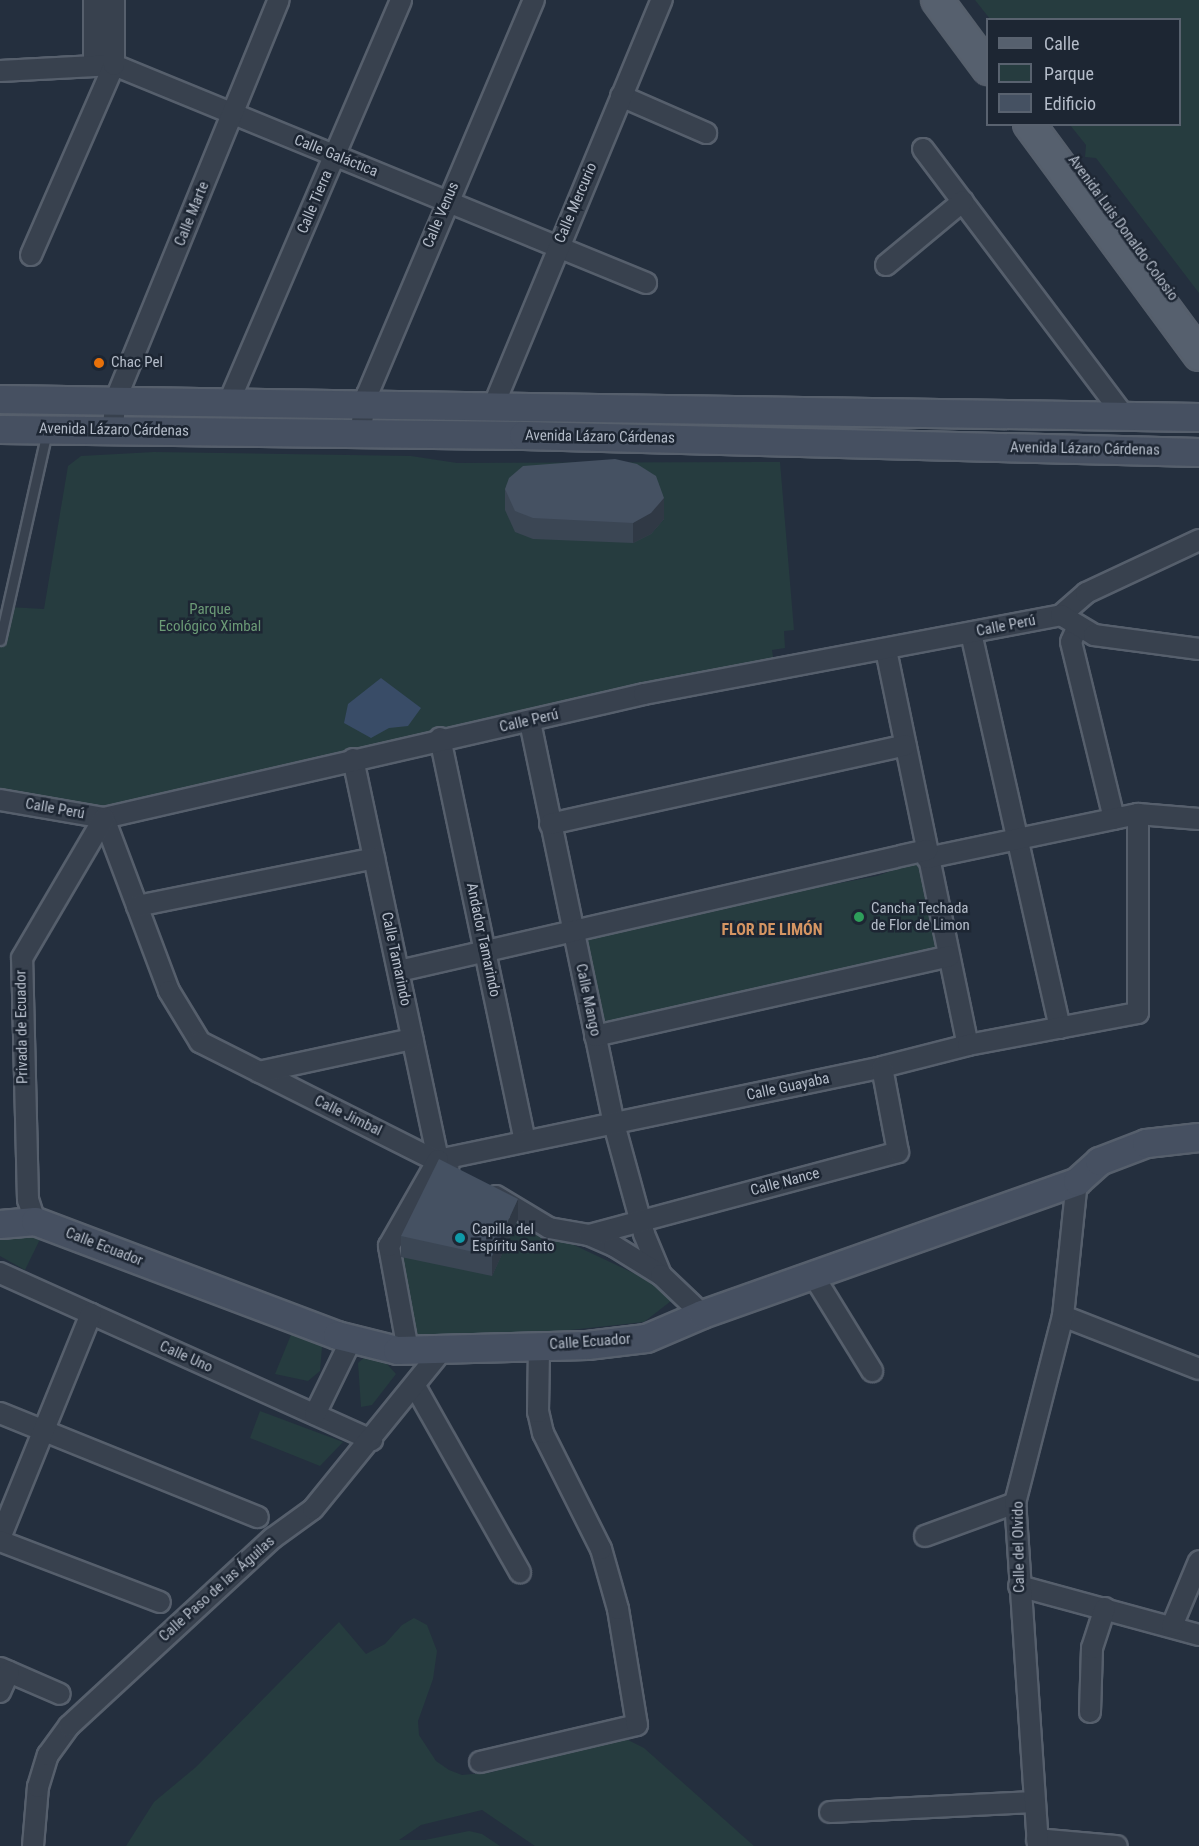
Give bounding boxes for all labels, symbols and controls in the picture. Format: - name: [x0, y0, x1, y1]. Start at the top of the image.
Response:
- legend: [986, 18, 1181, 126]
- text: Calle: [1044, 33, 1080, 54]
- text: Parque: [1044, 63, 1094, 84]
- text: Edificio: [1044, 93, 1096, 114]
- street label: Calle Galáctica: [292, 131, 380, 181]
- street label: Avenida Luis Donaldo Colosio: [1064, 152, 1182, 304]
- street label: Calle Mercurio: [551, 160, 601, 246]
- street label: Calle Tierra: [294, 167, 336, 237]
- street label: Calle Marte: [171, 179, 213, 249]
- street label: Calle Venus: [419, 179, 463, 251]
- place label: Chac Pel: [111, 354, 163, 372]
- marker: Chac Pel: [92, 356, 106, 370]
- street label: Avenida Lázaro Cárdenas: [39, 420, 189, 440]
- street label: Avenida Lázaro Cárdenas: [525, 427, 675, 447]
- street label: Avenida Lázaro Cárdenas: [1010, 439, 1160, 459]
- park label: Parque Ecológico Ximbal: [159, 600, 261, 635]
- street label: Calle Perú: [975, 611, 1037, 641]
- street label: Calle Perú: [498, 705, 560, 737]
- street label: Calle Perú: [24, 795, 86, 823]
- street label: Andador Tamarindo: [462, 881, 504, 999]
- place label: Cancha Techada de Flor de Limon: [871, 899, 970, 934]
- street label: Calle Tamarindo: [377, 910, 415, 1008]
- marker: Cancha Techada de Flor de Limon: [852, 910, 866, 924]
- district label: FLOR DE LIMÓN: [721, 920, 823, 940]
- street label: Calle Mango: [572, 962, 604, 1038]
- street label: Privada de Ecuador: [12, 970, 32, 1084]
- street label: Calle Guayaba: [745, 1069, 831, 1105]
- street label: Calle Jimbal: [311, 1092, 385, 1140]
- street label: Calle Nance: [749, 1164, 821, 1200]
- place label: Capilla del Espíritu Santo: [472, 1220, 554, 1255]
- street label: Calle Ecuador: [63, 1224, 145, 1270]
- marker: Capilla del Espíritu Santo: [453, 1231, 467, 1245]
- street label: Calle Ecuador: [549, 1330, 631, 1354]
- street label: Calle Uno: [157, 1337, 215, 1377]
- street label: Calle del Olvido: [1009, 1501, 1029, 1593]
- street label: Calle Paso de las Águilas: [155, 1532, 279, 1646]

